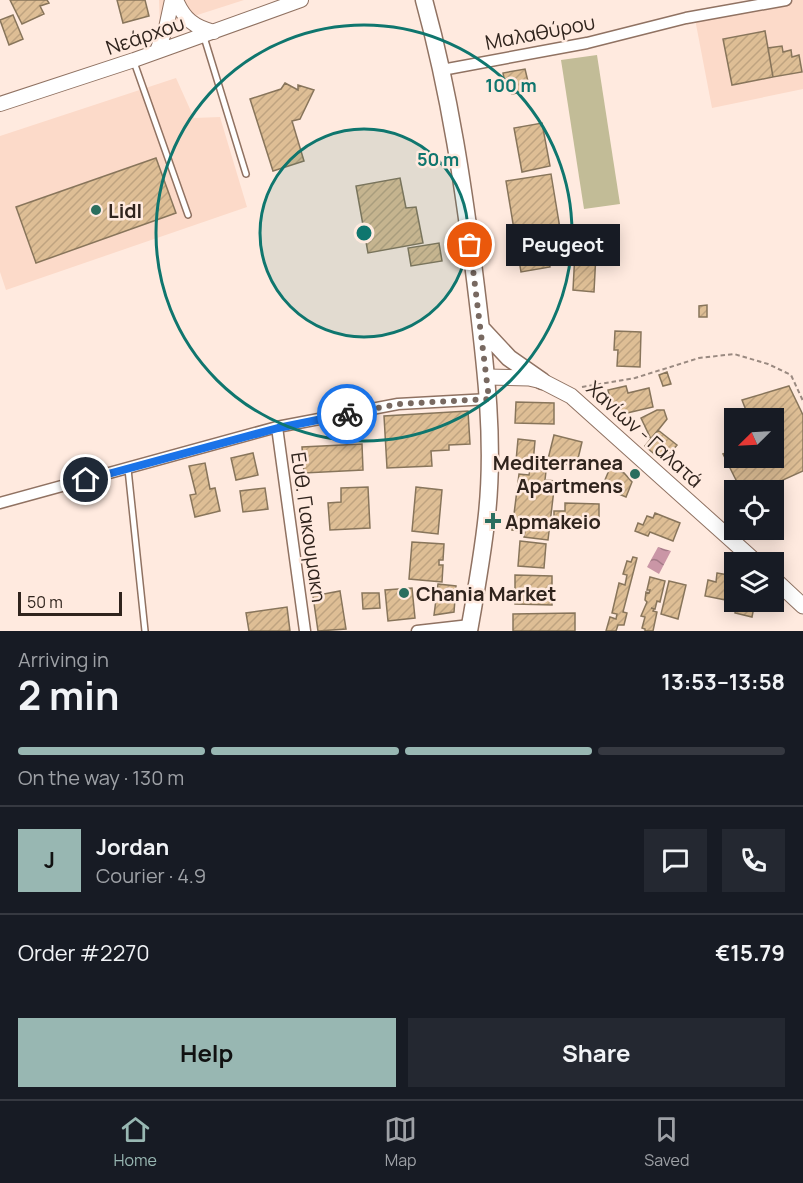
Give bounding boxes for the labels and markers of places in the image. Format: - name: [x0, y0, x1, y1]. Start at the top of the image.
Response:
- place label: Lidl: [108, 197, 142, 224]
- marker: Lidl: [89, 203, 103, 217]
- pin: [444, 219, 495, 270]
- centre of rings: [354, 223, 374, 243]
- callout: Peugeot: [506, 224, 620, 266]
- place label: Mediterranea Apartmens: [493, 449, 623, 499]
- pin: [60, 454, 111, 505]
- marker: Mediterranea Apartmens: [628, 467, 642, 481]
- place label: Apmakeio: [505, 508, 601, 535]
- marker: Apmakeio: [486, 514, 500, 528]
- place label: Chania Market: [416, 580, 556, 607]
- marker: Chania Market: [397, 586, 411, 600]

